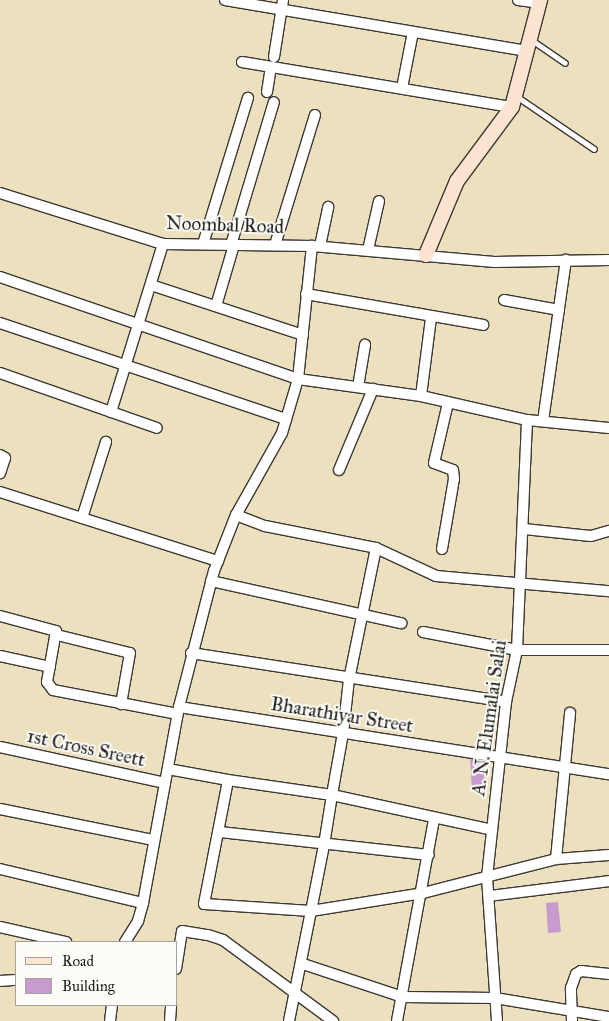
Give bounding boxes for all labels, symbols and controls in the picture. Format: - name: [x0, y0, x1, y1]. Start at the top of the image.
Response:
- street label: Noombal Road: [166, 212, 284, 238]
- street label: A. N. Elumalai Salai: [467, 639, 511, 797]
- street label: Bharathiyar Street: [269, 692, 415, 738]
- street label: 1st Cross Sreett: [25, 724, 147, 772]
- legend: [15, 941, 178, 1006]
- text: Road: [62, 952, 94, 970]
- text: Building: [62, 977, 115, 995]

